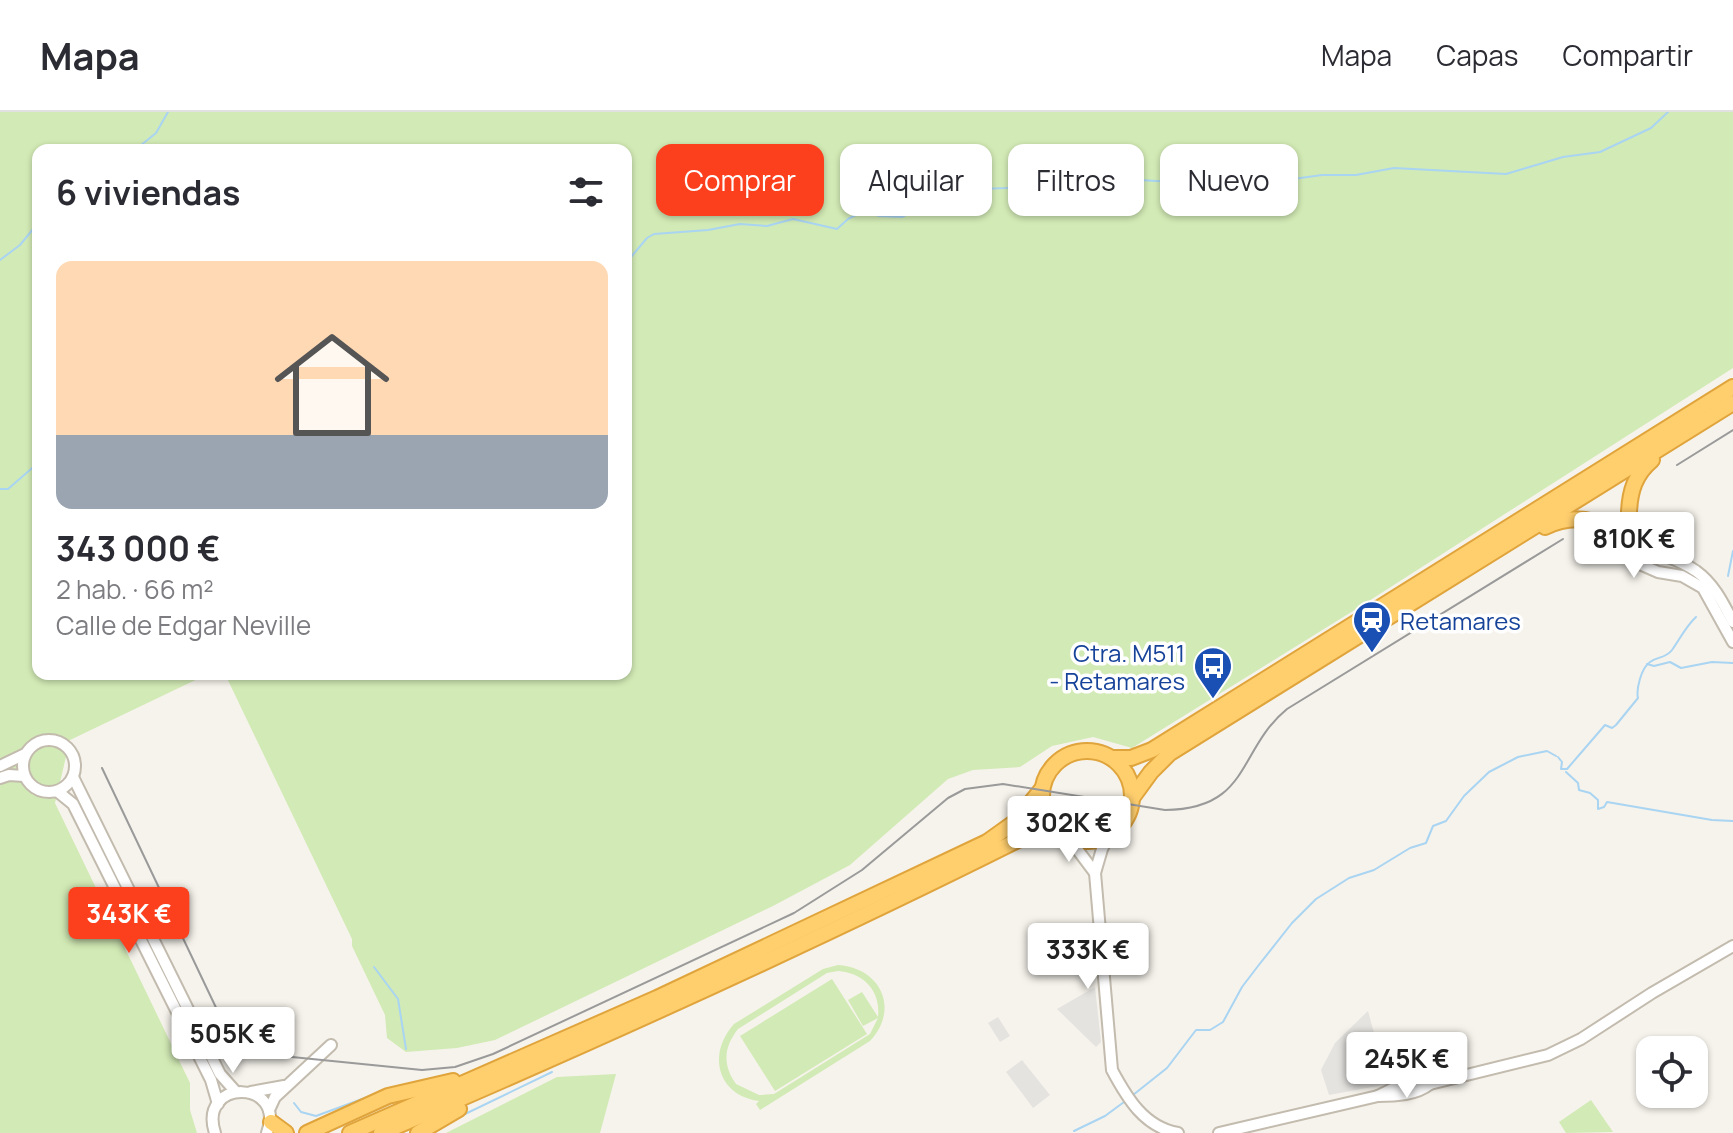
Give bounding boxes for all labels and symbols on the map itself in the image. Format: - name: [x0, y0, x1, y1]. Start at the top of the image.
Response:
- pin: 810K €: [1569, 512, 1699, 580]
- station icon: Retamares: [1351, 599, 1393, 654]
- place label: Retamares: [1400, 604, 1521, 637]
- place label: Ctra. M511 - Retamares: [1049, 636, 1185, 697]
- bus stop icon: Ctra. M511 - Retamares: [1192, 645, 1234, 700]
- pin: 302K €: [1004, 796, 1134, 864]
- pin: 343K €: [64, 887, 194, 955]
- pin: 333K €: [1023, 923, 1153, 991]
- pin: 505K €: [168, 1007, 298, 1075]
- pin: 245K €: [1342, 1032, 1472, 1100]

